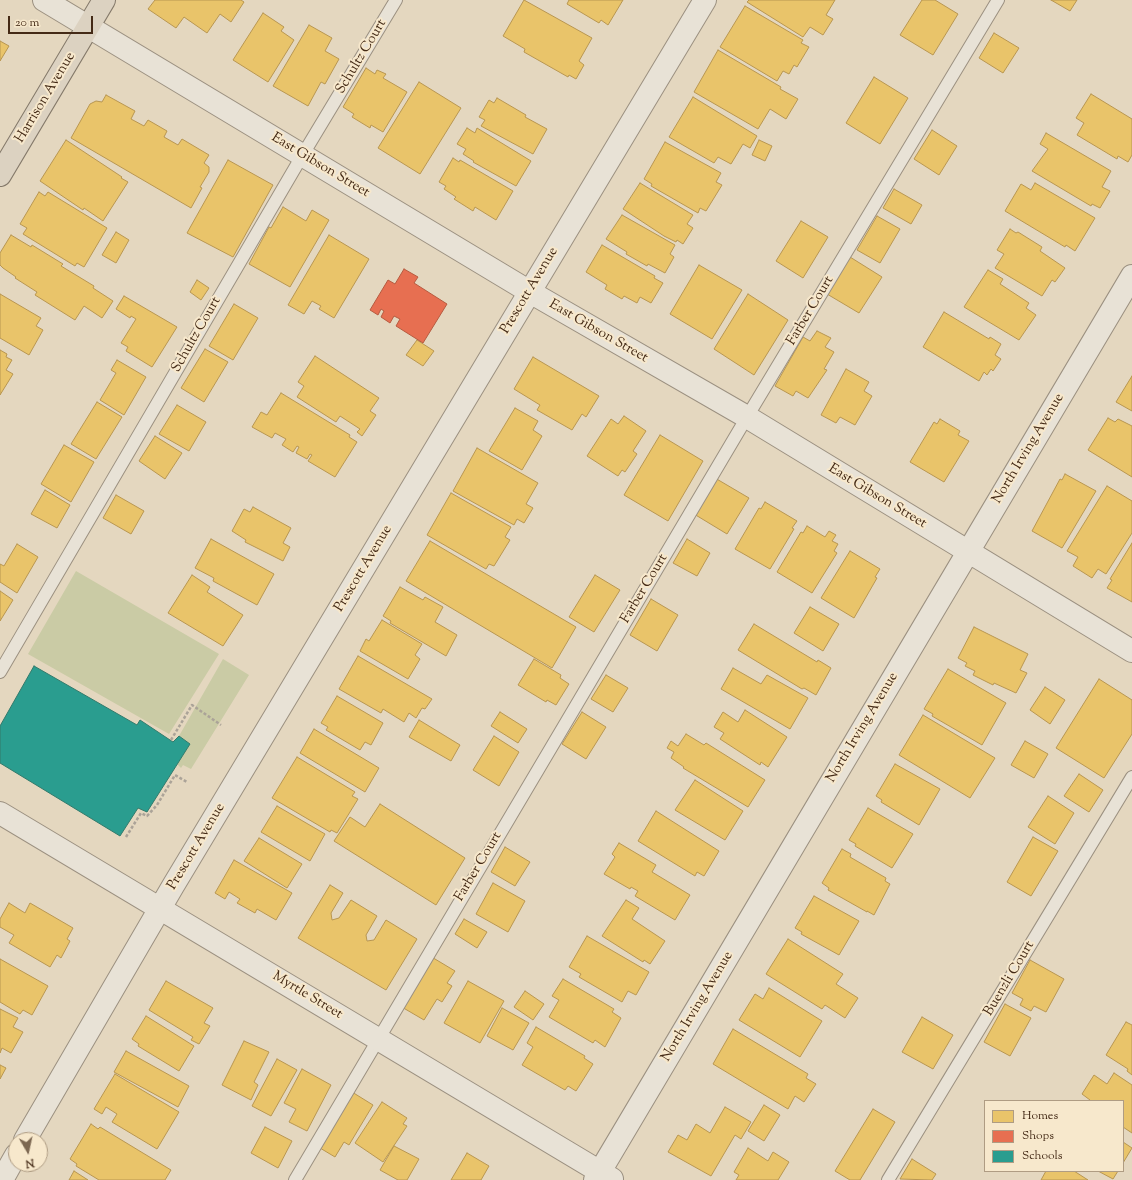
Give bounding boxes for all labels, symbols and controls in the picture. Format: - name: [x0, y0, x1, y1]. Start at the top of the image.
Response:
- scale bar: [10, 8, 95, 34]
- text: 20 m: [15, 14, 39, 32]
- street label: Schultz Court: [333, 17, 391, 97]
- street label: Harrison Avenue: [12, 50, 80, 146]
- street label: East Gibson Street: [268, 130, 372, 202]
- street label: Prescott Avenue: [498, 245, 562, 337]
- street label: Farber Court: [784, 273, 838, 349]
- street label: Schultz Court: [169, 294, 225, 376]
- street label: East Gibson Street: [545, 297, 651, 367]
- street label: North Irving Avenue: [989, 391, 1069, 507]
- street label: East Gibson Street: [825, 461, 929, 533]
- street label: Prescott Avenue: [332, 523, 396, 615]
- street label: Farber Court: [618, 551, 672, 627]
- street label: North Irving Avenue: [823, 670, 903, 786]
- street label: Prescott Avenue: [165, 801, 229, 893]
- street label: Farber Court: [452, 829, 506, 905]
- street label: Buenzli Court: [981, 938, 1039, 1020]
- street label: North Irving Avenue: [658, 949, 738, 1065]
- street label: Myrtle Street: [269, 968, 345, 1024]
- legend: [984, 1100, 1124, 1172]
- text: Homes: [1022, 1107, 1058, 1125]
- text: Shops: [1022, 1127, 1054, 1145]
- north arrow: [8, 1132, 48, 1172]
- text: Schools: [1022, 1147, 1063, 1165]
- text: N: [24, 1154, 35, 1171]

